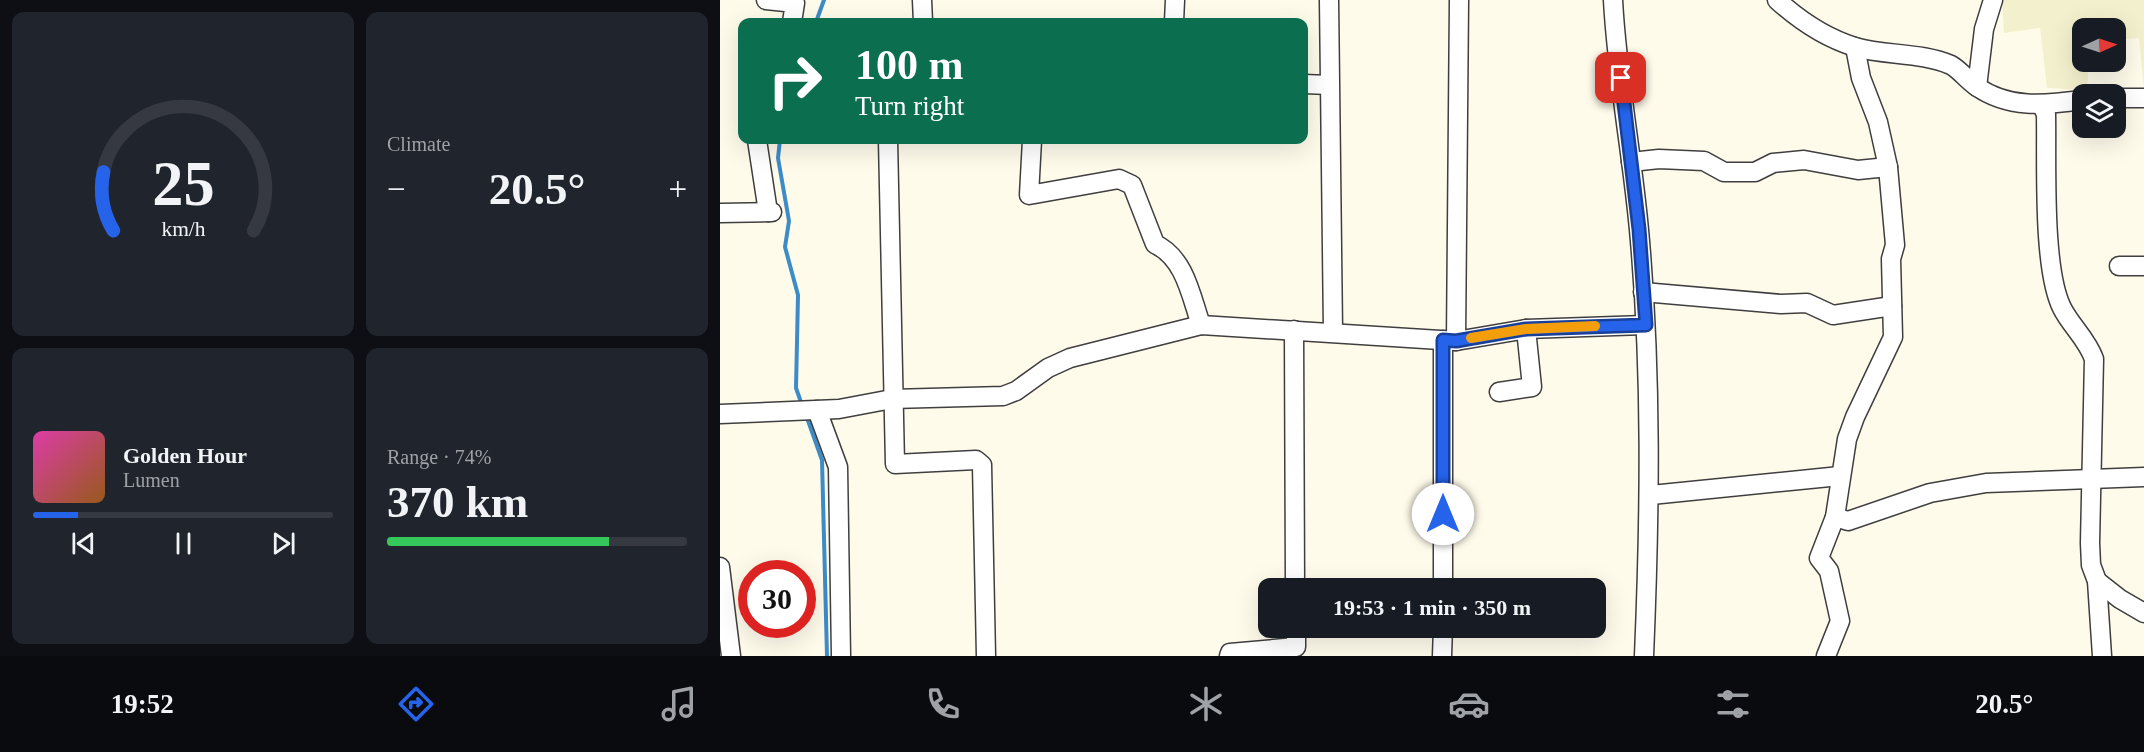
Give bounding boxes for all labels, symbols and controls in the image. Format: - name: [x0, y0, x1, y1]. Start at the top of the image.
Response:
- north arrow: [2072, 18, 2126, 72]
- map controls: [2072, 18, 2126, 138]
- icon: right: [756, 42, 834, 120]
- text: 100 m: [855, 42, 964, 88]
- pin: [1595, 52, 1646, 103]
- icon: arrive: [1604, 61, 1637, 94]
- button: layers: [2072, 84, 2126, 138]
- text: Turn right: [855, 91, 964, 121]
- text: Climate: [387, 133, 450, 155]
- text: 25: [152, 149, 214, 218]
- text: 20.5°: [489, 164, 585, 214]
- text: −: [387, 171, 406, 207]
- text: +: [668, 171, 687, 207]
- text: km/h: [161, 217, 205, 241]
- text: Golden Hour: [123, 443, 247, 468]
- text: Range · 74%: [387, 446, 491, 468]
- text: Lumen: [123, 469, 180, 491]
- text: 370 km: [387, 477, 528, 527]
- position arrow: [1411, 482, 1475, 546]
- icon: previous: [67, 527, 100, 560]
- icon: pause: [167, 527, 200, 560]
- icon: next: [267, 527, 300, 560]
- speed limit sign: 30: [738, 560, 816, 638]
- text: 19:53 · 1 min · 350 m: [1333, 595, 1531, 620]
- icon: directions: [395, 683, 437, 725]
- icon: music: [658, 683, 700, 725]
- icon: phone: [922, 683, 964, 725]
- icon: climate: [1185, 683, 1227, 725]
- icon: car: [1448, 683, 1490, 725]
- icon: filters: [1712, 683, 1754, 725]
- text: 19:52: [111, 689, 174, 719]
- text: 20.5°: [1975, 689, 2033, 719]

